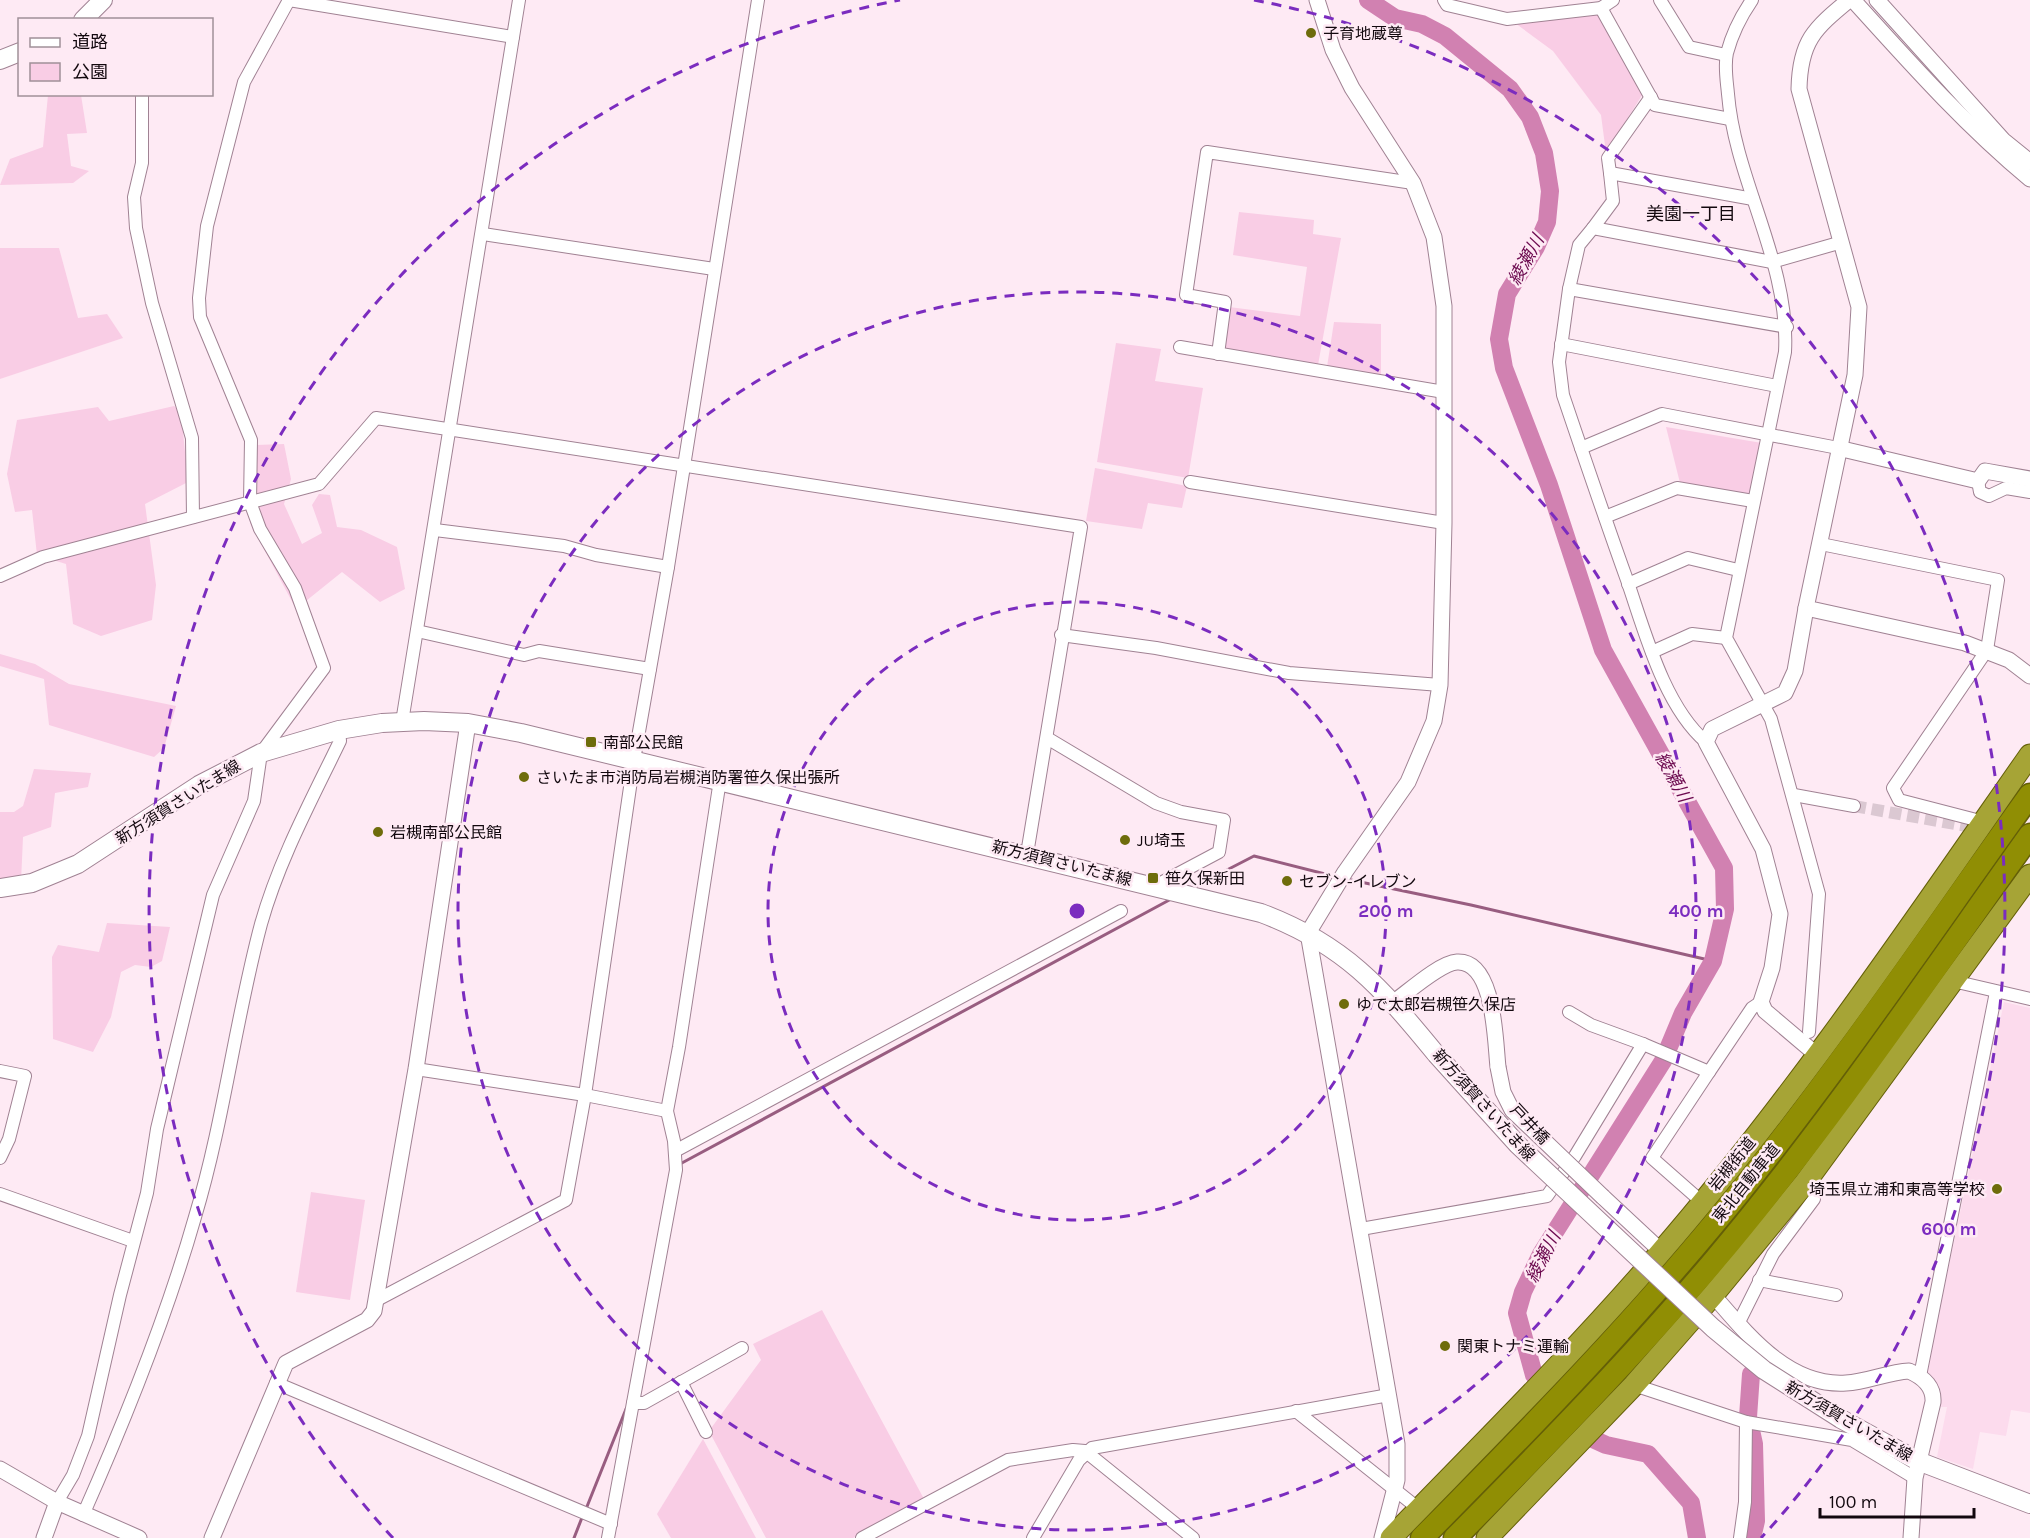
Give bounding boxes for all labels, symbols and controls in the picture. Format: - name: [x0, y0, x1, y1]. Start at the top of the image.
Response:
- legend: [18, 18, 213, 96]
- place label: 子育地蔵尊: [1323, 24, 1403, 43]
- marker: 子育地蔵尊: [1304, 26, 1318, 40]
- text: 道路: [72, 31, 108, 53]
- text: 公園: [72, 61, 108, 83]
- district label: 美園一丁目: [1646, 203, 1736, 225]
- water label: 綾瀬川: [1503, 229, 1550, 289]
- place label: 南部公民館: [603, 733, 683, 752]
- marker: 南部公民館: [584, 735, 598, 749]
- water label: 綾瀬川: [1650, 748, 1697, 808]
- street label: 新方須賀さいたま線: [112, 756, 244, 848]
- place label: さいたま市消防局岩槻消防署笹久保出張所: [536, 768, 840, 787]
- marker: さいたま市消防局岩槻消防署笹久保出張所: [517, 770, 531, 784]
- place label: 岩槻南部公民館: [390, 823, 502, 842]
- marker: 岩槻南部公民館: [371, 825, 385, 839]
- place label: JU埼玉: [1137, 831, 1186, 850]
- marker: JU埼玉: [1118, 833, 1132, 847]
- street label: 新方須賀さいたま線: [990, 836, 1134, 890]
- place label: 笹久保新田: [1165, 869, 1245, 888]
- marker: 笹久保新田: [1146, 871, 1160, 885]
- place label: セブン-イレブン: [1299, 872, 1417, 891]
- marker: セブン-イレブン: [1280, 874, 1294, 888]
- text: 200 m: [1358, 900, 1414, 922]
- text: 400 m: [1668, 900, 1724, 922]
- centre of rings: [1067, 901, 1087, 921]
- place label: ゆで太郎岩槻笹久保店: [1356, 995, 1516, 1014]
- marker: ゆで太郎岩槻笹久保店: [1337, 997, 1351, 1011]
- street label: 新方須賀さいたま線: [1429, 1045, 1539, 1165]
- street label: 戸井橋: [1507, 1100, 1553, 1148]
- street label: 岩槻街道: [1704, 1133, 1760, 1195]
- street label: 東北自動車道: [1708, 1140, 1784, 1226]
- place label: 埼玉県立浦和東高等学校: [1809, 1180, 1985, 1199]
- marker: 埼玉県立浦和東高等学校: [1990, 1182, 2004, 1196]
- text: 600 m: [1921, 1218, 1977, 1240]
- water label: 綾瀬川: [1521, 1226, 1566, 1286]
- place label: 関東トナミ運輸: [1457, 1337, 1569, 1356]
- marker: 関東トナミ運輸: [1438, 1339, 1452, 1353]
- street label: 新方須賀さいたま線: [1782, 1377, 1916, 1465]
- scale bar: [1820, 1481, 1974, 1519]
- text: 100 m: [1829, 1491, 1877, 1513]

